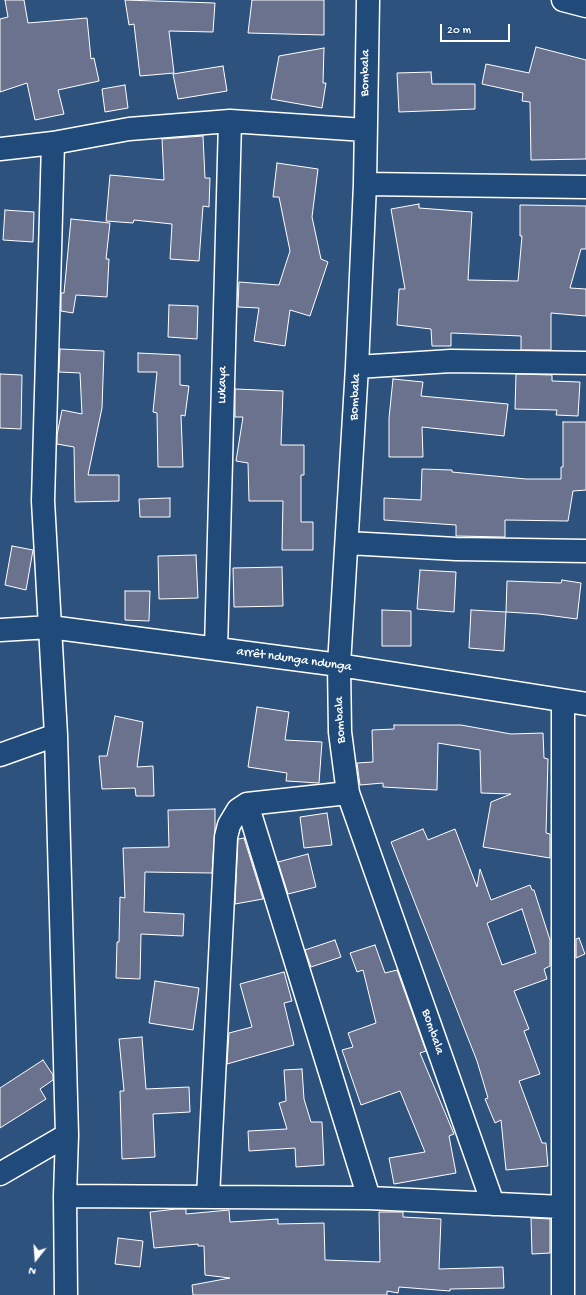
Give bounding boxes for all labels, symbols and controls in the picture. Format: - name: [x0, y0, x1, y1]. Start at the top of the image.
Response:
- scale bar: [442, 16, 512, 42]
- text: 20 m: [447, 24, 471, 38]
- street label: Bombala: [358, 49, 374, 97]
- street label: Lukaya: [215, 366, 231, 404]
- street label: Bombala: [347, 373, 365, 421]
- street label: arrêt ndunga ndunga: [235, 644, 353, 676]
- street label: Bombala: [332, 696, 350, 744]
- street label: Bombala: [417, 1007, 447, 1057]
- north arrow: [16, 1239, 56, 1279]
- text: N: [27, 1264, 38, 1277]

